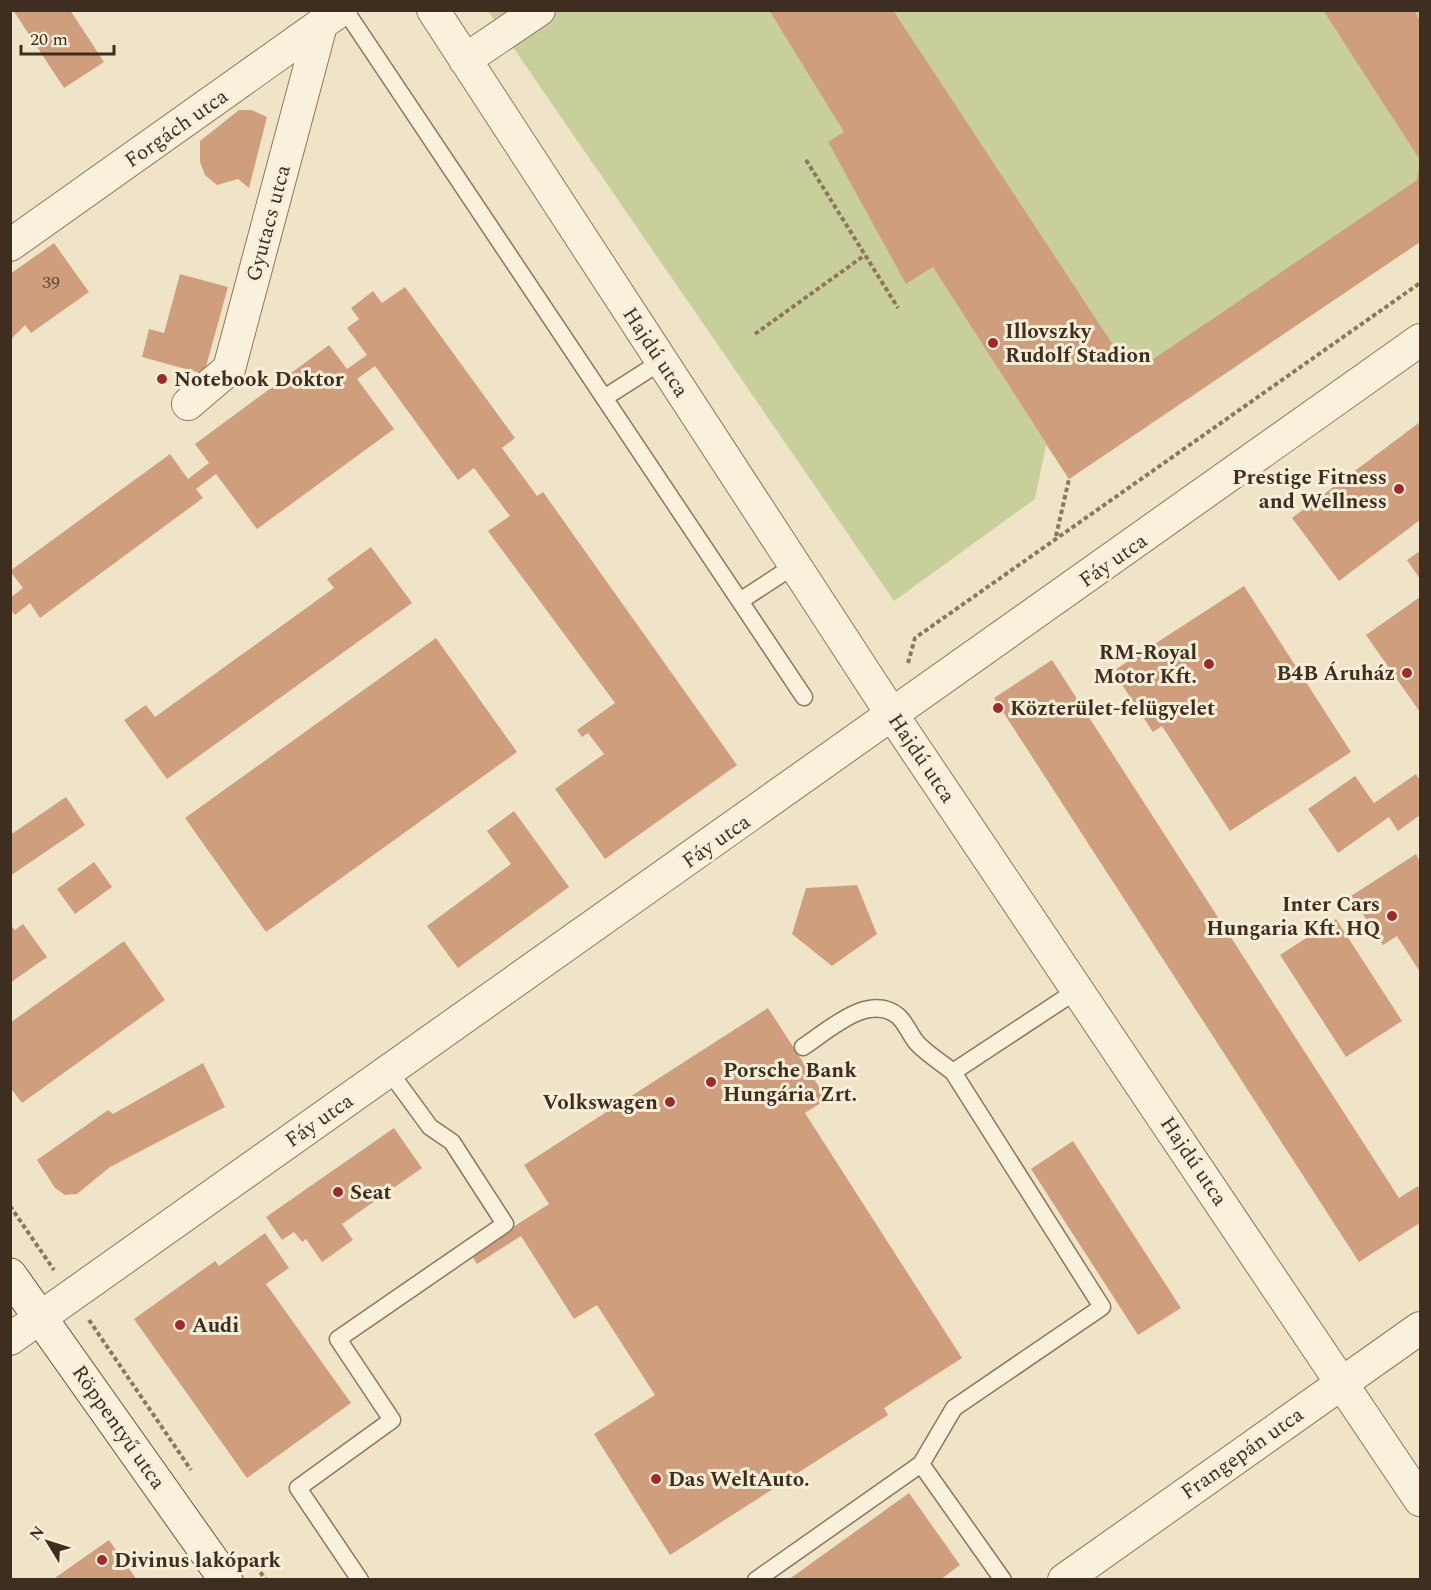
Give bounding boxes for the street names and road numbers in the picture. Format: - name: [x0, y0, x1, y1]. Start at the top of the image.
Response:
- street label: Forgách utca: [118, 81, 236, 176]
- street label: Gyutacs utca: [238, 161, 300, 285]
- street label: Hajdú utca: [614, 301, 697, 405]
- street label: Fáy utca: [1073, 525, 1155, 596]
- street label: Hajdú utca: [879, 707, 963, 810]
- street label: Fáy utca: [676, 806, 758, 877]
- street label: Fáy utca: [279, 1085, 361, 1156]
- street label: Hajdú utca: [1151, 1110, 1235, 1213]
- street label: Röppentyű utca: [63, 1359, 173, 1497]
- street label: Frangepán utca: [1174, 1399, 1311, 1508]

